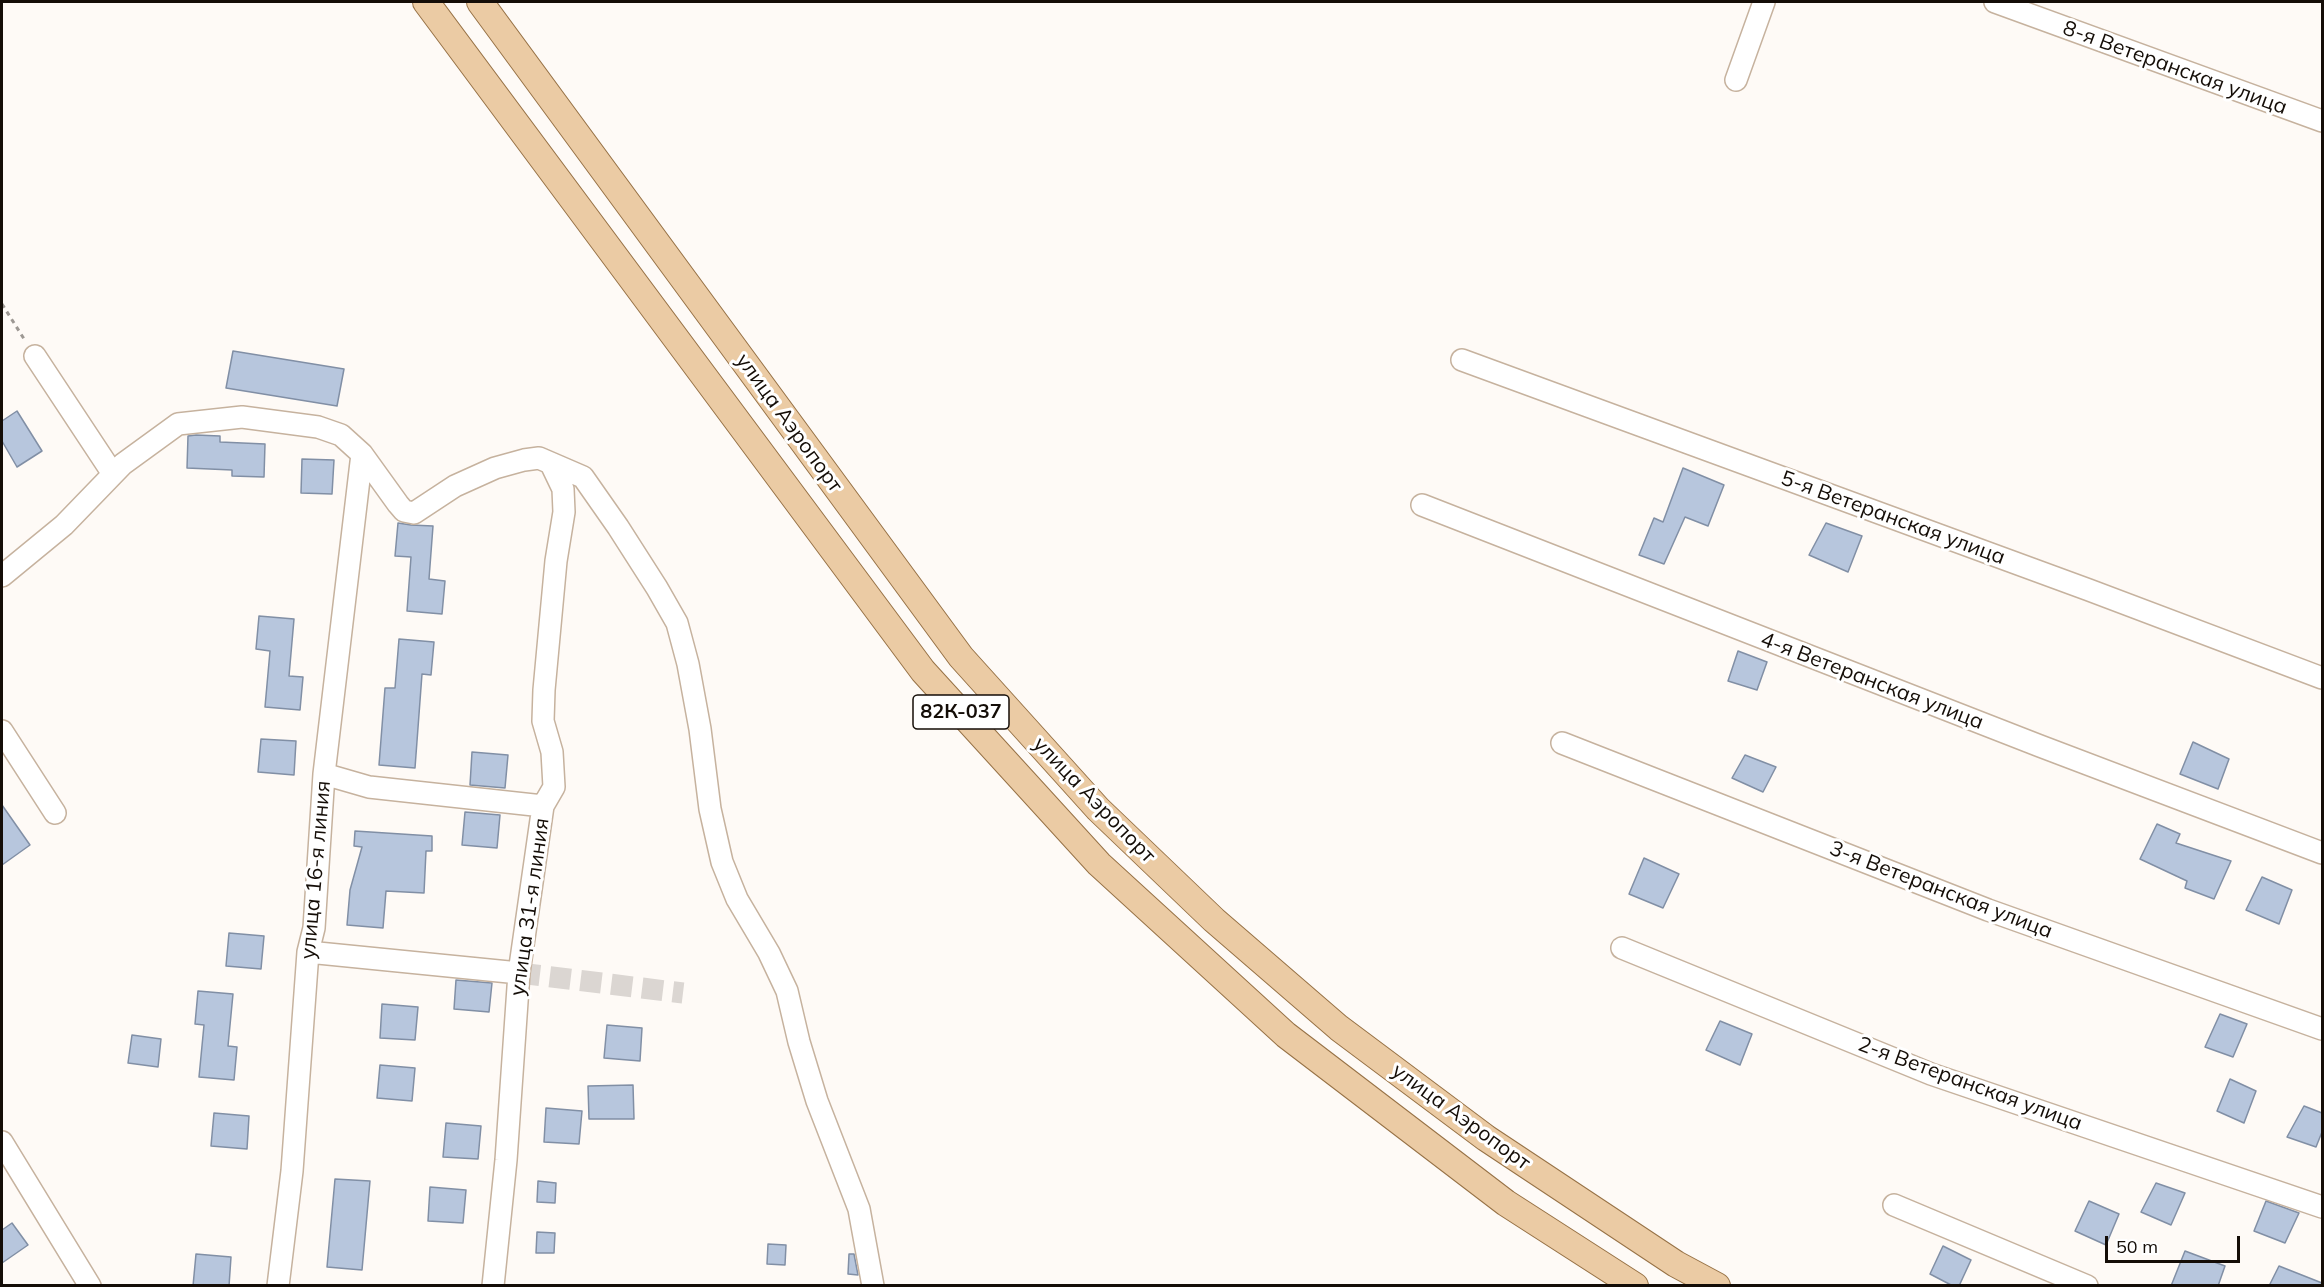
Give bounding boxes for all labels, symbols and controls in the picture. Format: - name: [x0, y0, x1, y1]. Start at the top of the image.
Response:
- street label: 8-я Ветеранская улица: [2059, 16, 2291, 120]
- street label: улица Аэропорт: [730, 349, 848, 497]
- street label: 5-я Ветеранская улица: [1777, 466, 2009, 570]
- street label: 4-я Ветеранская улица: [1757, 627, 1987, 735]
- road number: 82К-037: [913, 695, 1009, 729]
- street label: улица Аэропорт: [1028, 732, 1160, 868]
- street label: улица 16-я линия: [296, 780, 336, 960]
- street label: улица 31-я линия: [505, 816, 555, 998]
- street label: 3-я Ветеранская улица: [1826, 836, 2056, 944]
- street label: 2-я Ветеранская улица: [1854, 1032, 2086, 1136]
- street label: улица Аэропорт: [1387, 1058, 1535, 1176]
- scale bar: [2108, 1224, 2243, 1262]
- text: 50 m: [2116, 1235, 2158, 1258]

